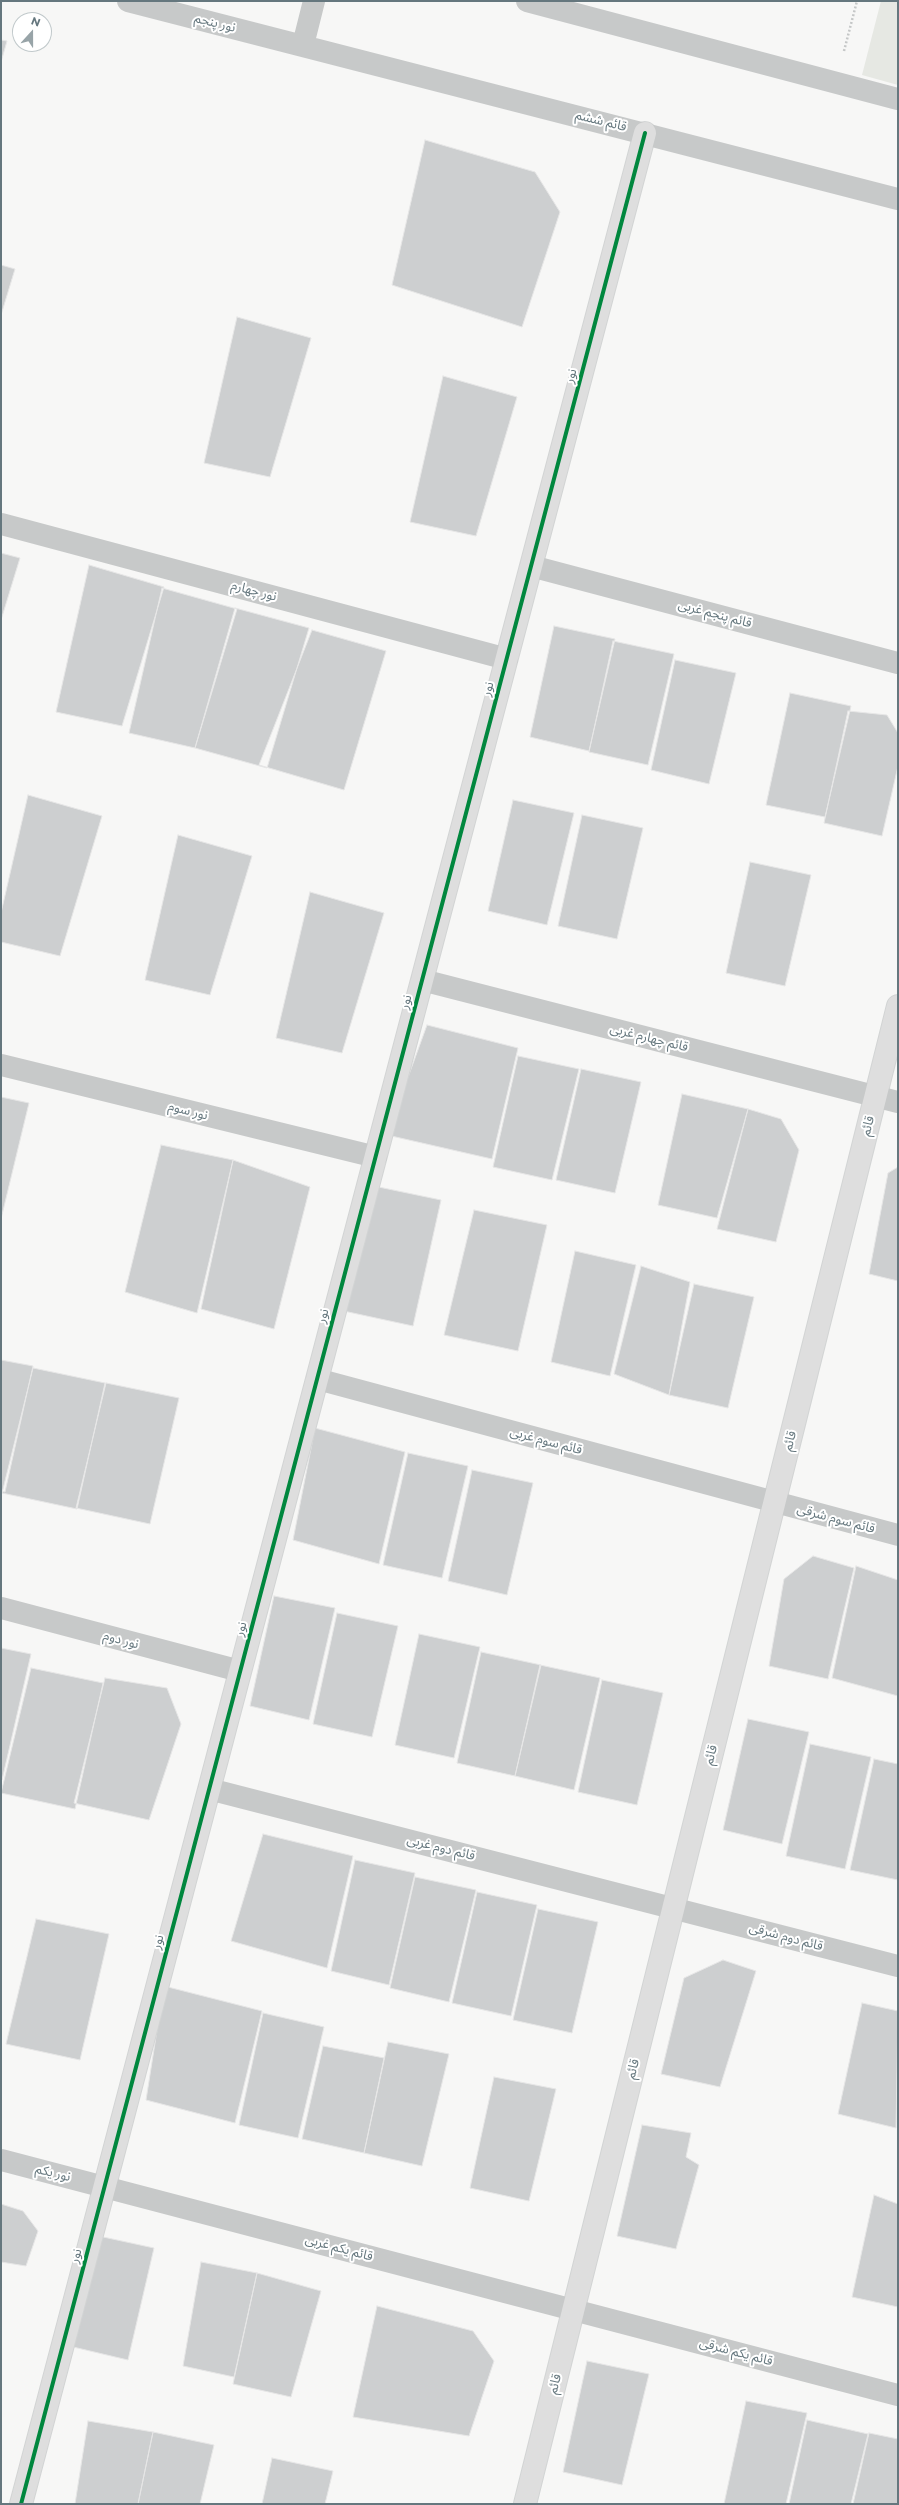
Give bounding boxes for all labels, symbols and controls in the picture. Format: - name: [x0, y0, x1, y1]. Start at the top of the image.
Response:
- street label: نور پنجم: [193, 10, 237, 36]
- north arrow: [12, 12, 52, 52]
- text: N: [29, 14, 43, 30]
- street label: قائم ششم: [574, 107, 628, 135]
- street label: نور: [562, 367, 580, 385]
- street label: نور چهارم: [230, 577, 278, 605]
- street label: قائم پنجم غربی: [677, 597, 753, 631]
- street label: نور: [479, 680, 497, 698]
- street label: نور: [397, 993, 415, 1011]
- street label: قائم چهارم غربی: [608, 1021, 690, 1055]
- street label: نور سوم: [166, 1099, 210, 1123]
- street label: قائم: [858, 1114, 878, 1138]
- street label: نور: [314, 1307, 332, 1325]
- street label: قائم سوم غربی: [508, 1424, 584, 1458]
- street label: قائم: [780, 1429, 800, 1453]
- street label: قائم سوم شرقی: [795, 1501, 877, 1537]
- street label: نور: [232, 1620, 250, 1638]
- street label: نور دوم: [102, 1628, 140, 1652]
- street label: قائم: [701, 1743, 721, 1767]
- street label: قائم دوم غربی: [405, 1832, 477, 1864]
- street label: قائم دوم شرقی: [747, 1920, 825, 1954]
- street label: نور: [149, 1933, 167, 1951]
- street label: قائم: [623, 2057, 643, 2081]
- street label: نور یکم: [34, 2161, 72, 2185]
- street label: قائم یکم غربی: [303, 2231, 375, 2265]
- street label: نور: [67, 2247, 85, 2265]
- street label: قائم یکم شرقی: [698, 2335, 774, 2369]
- street label: قائم: [545, 2372, 565, 2396]

